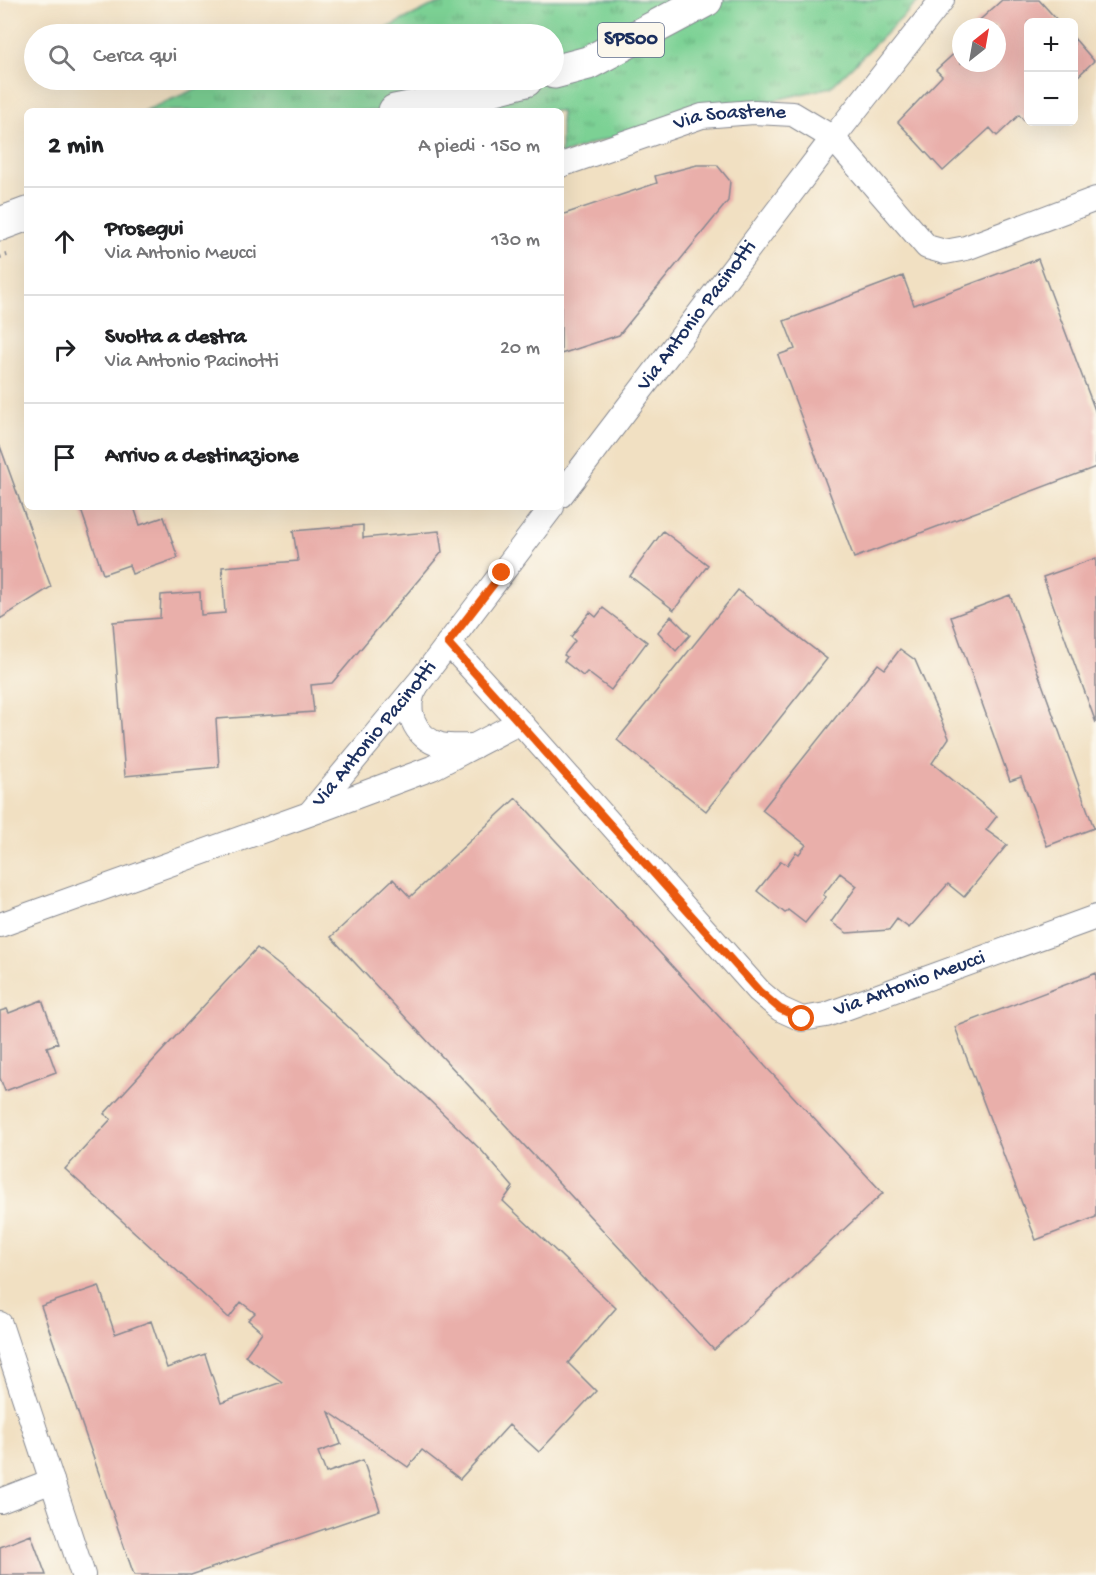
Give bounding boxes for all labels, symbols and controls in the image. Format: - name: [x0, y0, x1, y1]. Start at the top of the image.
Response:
- north arrow: [952, 18, 1006, 72]
- map controls: [1024, 18, 1078, 126]
- button: +: [1024, 18, 1078, 72]
- road number: SP500: [598, 23, 664, 57]
- search box: [24, 24, 564, 90]
- icon: search: [45, 41, 78, 74]
- text: Cerca qui: [93, 44, 177, 70]
- button: −: [1024, 72, 1078, 126]
- street label: Via Soastene: [670, 99, 788, 138]
- text: 2 min: [48, 132, 103, 163]
- text: A piedi · 150 m: [418, 136, 540, 159]
- text: Prosegui: [105, 217, 183, 243]
- icon: ahead: [48, 225, 81, 258]
- text: 130 m: [491, 230, 540, 253]
- street label: Via Antonio Pacinotti: [631, 236, 763, 397]
- text: Via Antonio Meucci: [105, 243, 257, 266]
- text: Svolta a destra: [105, 325, 246, 351]
- icon: right: [48, 333, 81, 366]
- text: 20 m: [500, 338, 540, 361]
- text: Via Antonio Pacinotti: [105, 351, 279, 374]
- icon: arrive: [48, 441, 81, 474]
- text: Arrivo a destinazione: [105, 444, 299, 470]
- route end: [488, 559, 514, 585]
- street label: Via Antonio Pacinotti: [307, 656, 443, 814]
- street label: Via Antonio Meucci: [830, 946, 989, 1024]
- route start: [788, 1005, 814, 1031]

